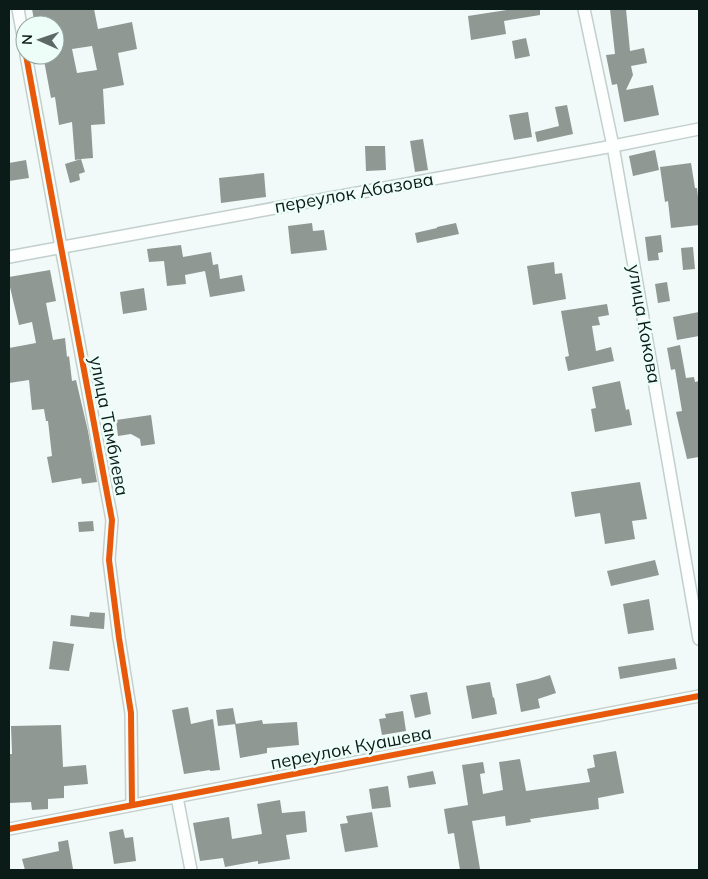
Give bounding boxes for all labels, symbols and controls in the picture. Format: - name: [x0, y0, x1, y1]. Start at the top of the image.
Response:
- north arrow: [15, 15, 65, 65]
- text: N: [18, 34, 36, 45]
- street label: переулок Абазова: [273, 167, 435, 218]
- street label: улица Кокова: [623, 263, 666, 385]
- street label: улица Тамбиева: [85, 354, 134, 498]
- street label: переулок Куашева: [268, 721, 433, 774]

